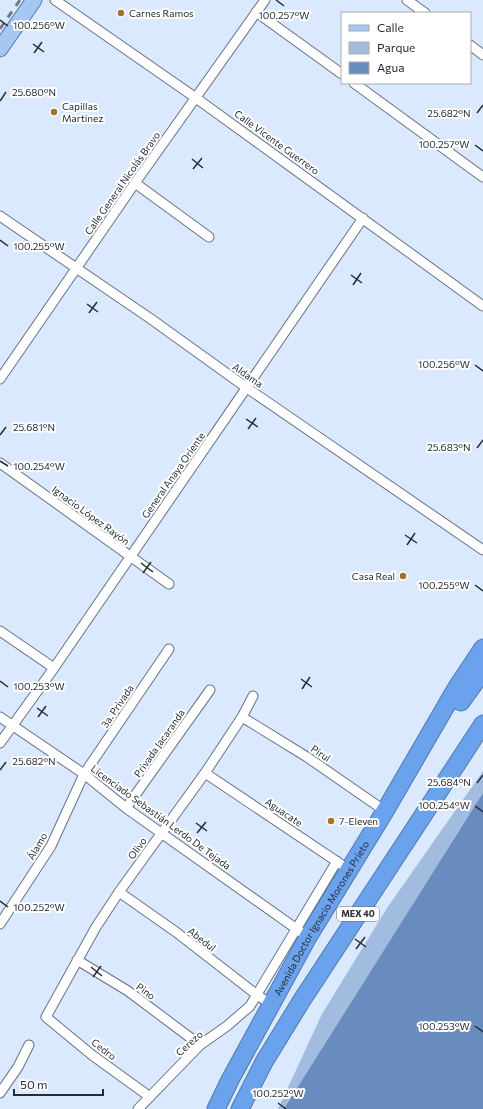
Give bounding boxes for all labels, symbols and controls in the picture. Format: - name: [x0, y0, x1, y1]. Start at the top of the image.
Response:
- place label: Carnes Ramos: [129, 7, 194, 19]
- marker: Carnes Ramos: [116, 8, 126, 18]
- text: 100.257°W: [258, 9, 310, 21]
- legend: [341, 12, 471, 84]
- text: 100.256°W: [13, 19, 65, 31]
- text: Calle: [377, 20, 404, 34]
- text: Parque: [377, 40, 415, 54]
- text: Agua: [377, 60, 405, 74]
- text: 25.680°N: [12, 86, 56, 98]
- place label: Capillas Martinez: [62, 100, 103, 124]
- marker: Capillas Martinez: [49, 107, 59, 117]
- street label: Calle Vicente Guerrero: [232, 107, 322, 177]
- text: 25.682°N: [427, 107, 471, 119]
- street label: Calle General Nicolás Bravo: [82, 129, 162, 237]
- text: 100.257°W: [418, 138, 470, 150]
- text: 100.255°W: [13, 240, 65, 252]
- text: 100.256°W: [418, 358, 470, 370]
- street label: Aldama: [230, 360, 266, 390]
- text: 25.681°N: [13, 421, 55, 433]
- street label: General Anaya Oriente: [139, 430, 207, 520]
- text: 25.683°N: [427, 441, 471, 453]
- text: 100.254°W: [13, 460, 65, 472]
- street label: Ignacio López Rayón: [50, 483, 132, 547]
- place label: Casa Real: [352, 570, 395, 582]
- marker: Casa Real: [398, 571, 408, 581]
- text: 100.255°W: [418, 579, 470, 591]
- text: 100.253°W: [13, 680, 65, 692]
- street label: 3a. Privada: [98, 682, 136, 730]
- street label: Privada Jacaranda: [131, 707, 187, 779]
- street label: Pirul: [309, 742, 333, 764]
- text: 25.682°N: [12, 755, 56, 767]
- street label: Licenciado Sebastián Lerdo De Tejada: [89, 762, 233, 872]
- text: 25.684°N: [427, 776, 471, 788]
- street label: Aguacate: [263, 795, 305, 829]
- text: 100.254°W: [418, 799, 470, 811]
- place label: 7-Eleven: [339, 815, 378, 827]
- marker: 7-Eleven: [326, 816, 336, 826]
- street label: Álamo: [24, 830, 50, 862]
- street label: Olivo: [125, 835, 149, 861]
- street label: Avenida Doctor Ignacio Morones Prieto: [271, 838, 371, 998]
- text: 100.252°W: [13, 901, 65, 913]
- road number: MEX 40: [337, 907, 379, 921]
- street label: Abedul: [186, 924, 218, 954]
- street label: Pino: [134, 980, 158, 1002]
- text: 100.253°W: [418, 1020, 470, 1032]
- street label: Cerezo: [173, 1028, 205, 1058]
- street label: Cedro: [89, 1036, 119, 1062]
- scale bar: [14, 1071, 103, 1097]
- text: 50 m: [20, 1077, 48, 1091]
- text: 100.252°W: [252, 1087, 304, 1099]

